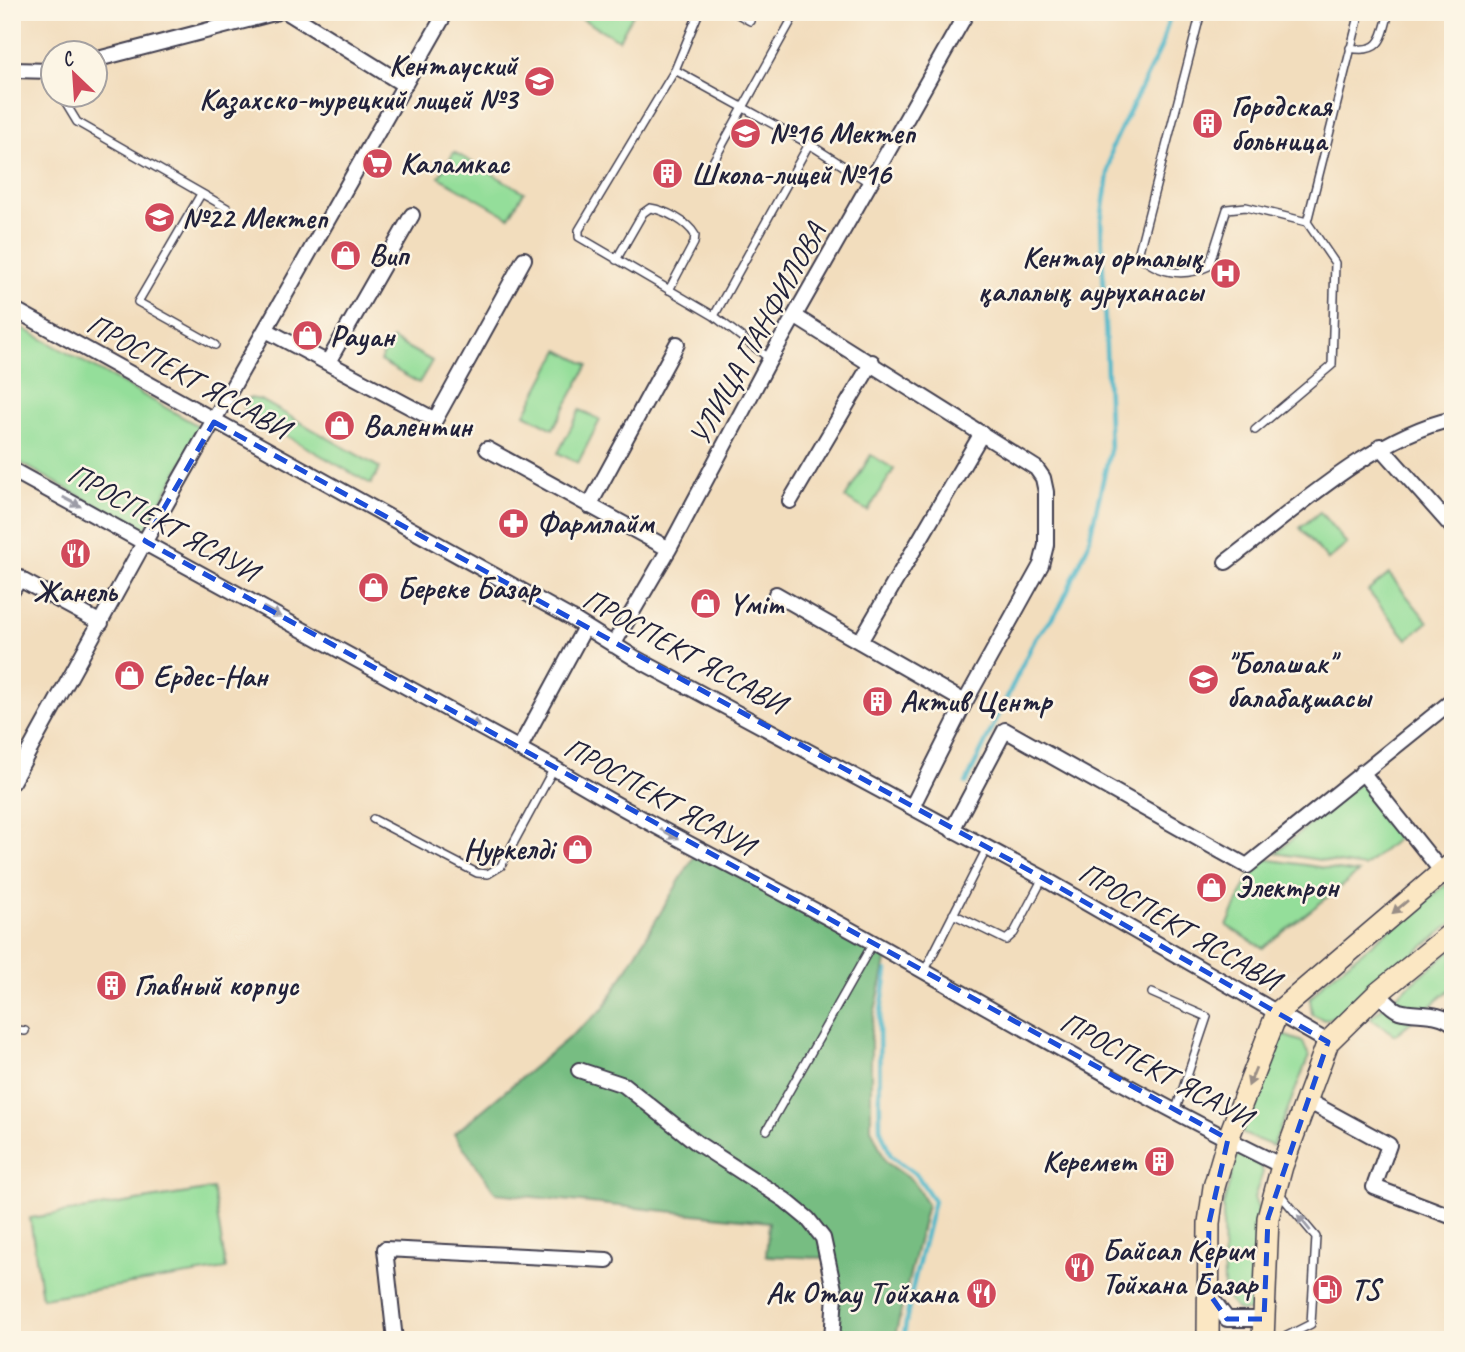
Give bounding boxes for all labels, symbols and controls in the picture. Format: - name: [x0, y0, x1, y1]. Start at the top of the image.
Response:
- north arrow: [38, 38, 108, 108]
- text: С: [58, 46, 79, 72]
- place label: Кентауский Казахско-турецкий лицей №3: [199, 46, 519, 119]
- school or university icon: Кентауский Казахско-турецкий лицей №3: [523, 65, 557, 99]
- place label: Городская больница: [1231, 87, 1334, 159]
- building icon: Городская больница: [1191, 106, 1225, 140]
- place label: №16 Мектеп: [769, 114, 917, 152]
- school or university icon: №16 Мектеп: [729, 116, 763, 150]
- place label: Каламкас: [400, 144, 511, 182]
- supermarket icon: Каламкас: [360, 146, 394, 180]
- place label: Школа-лицей №16: [691, 155, 893, 193]
- building icon: Школа-лицей №16: [651, 157, 685, 191]
- place label: №22 Мектеп: [182, 199, 329, 237]
- school or university icon: №22 Мектеп: [142, 201, 176, 235]
- street label: УЛИЦА ПАНФИЛОВА: [680, 215, 835, 452]
- place label: Вип: [369, 236, 411, 274]
- shop icon: Вип: [329, 238, 363, 272]
- place label: Кентау орталық қалалық ауруханасы: [978, 238, 1205, 311]
- hospital icon: Кентау орталық қалалық ауруханасы: [1209, 257, 1243, 291]
- street label: ПРОСПЕКТ ЯССАВИ: [80, 305, 300, 449]
- place label: Рауан: [330, 317, 396, 356]
- shop icon: Рауан: [290, 319, 324, 353]
- place label: Валентин: [363, 407, 474, 445]
- shop icon: Валентин: [323, 409, 357, 443]
- street label: ПРОСПЕКТ ЯСАУИ: [61, 454, 269, 592]
- one-way arrow: [63, 496, 83, 508]
- place label: Фармлайм: [537, 504, 655, 542]
- pharmacy icon: Фармлайм: [497, 506, 531, 540]
- restaurant icon: Жанель: [58, 536, 92, 570]
- place label: Береке Базар: [397, 569, 542, 607]
- shop icon: Береке Базар: [357, 571, 391, 605]
- place label: Жанель: [33, 572, 118, 610]
- street label: ПРОСПЕКТ ЯССАВИ: [576, 580, 796, 724]
- place label: Үміт: [729, 585, 785, 623]
- shop icon: Үміт: [689, 587, 723, 621]
- one-way arrow: [262, 606, 281, 618]
- place label: "Болашак" балабақшасы: [1227, 644, 1373, 716]
- place label: Ердес-Нан: [153, 657, 269, 695]
- shop icon: Ердес-Нан: [113, 659, 147, 693]
- school or university icon: "Болашак" балабақшасы: [1187, 663, 1221, 697]
- place label: Актив Центр: [900, 682, 1054, 720]
- building icon: Актив Центр: [860, 684, 894, 718]
- one-way arrow: [461, 716, 480, 728]
- street label: ПРОСПЕКТ ЯСАУИ: [557, 728, 765, 866]
- one-way arrow: [659, 828, 679, 839]
- place label: Нуркелді: [464, 830, 558, 868]
- shop icon: Нуркелді: [560, 832, 594, 866]
- street label: ПРОСПЕКТ ЯССАВИ: [1072, 853, 1290, 1001]
- place label: Электрон: [1235, 868, 1340, 906]
- shop icon: Электрон: [1195, 870, 1229, 904]
- one-way arrow: [1392, 899, 1409, 914]
- place label: Главный корпус: [134, 966, 300, 1005]
- building icon: Главный корпус: [94, 968, 128, 1002]
- street label: ПРОСПЕКТ ЯСАУИ: [1054, 1003, 1263, 1138]
- one-way arrow: [1247, 1067, 1258, 1088]
- place label: Керемет: [1042, 1142, 1138, 1180]
- building icon: Керемет: [1143, 1144, 1177, 1178]
- one-way arrow: [1297, 1214, 1312, 1232]
- place label: Байсал Керим Тойхана Базар: [1102, 1231, 1260, 1303]
- restaurant icon: Байсал Керим Тойхана Базар: [1062, 1250, 1096, 1284]
- place label: TS: [1351, 1270, 1383, 1308]
- fuel station icon: TS: [1311, 1272, 1345, 1306]
- place label: Ак Отау Тойхана: [766, 1274, 960, 1313]
- restaurant icon: Ак Отау Тойхана: [964, 1276, 998, 1310]

